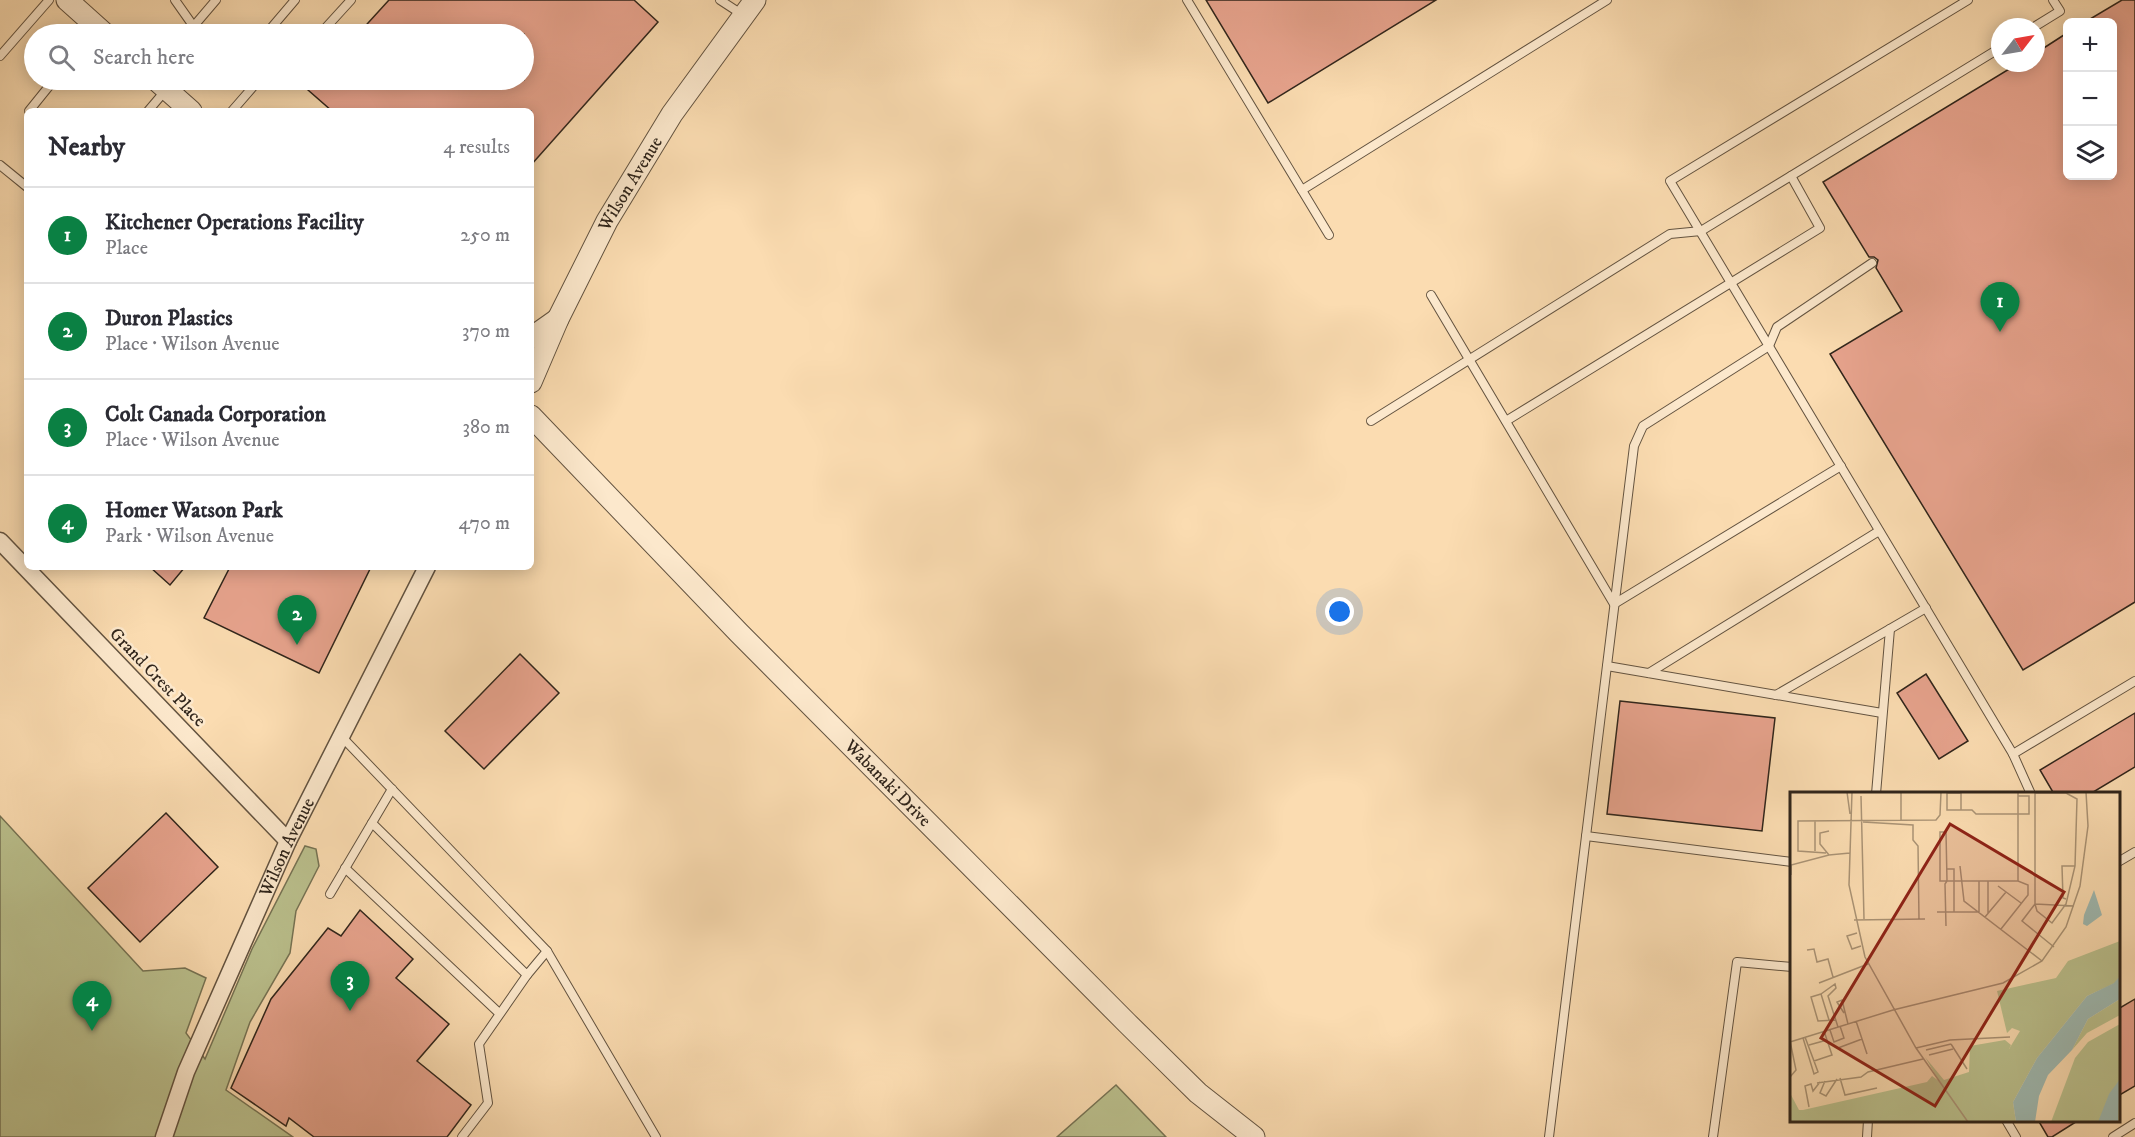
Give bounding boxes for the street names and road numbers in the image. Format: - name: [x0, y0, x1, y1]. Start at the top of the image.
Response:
- street label: Wilson Avenue: [593, 133, 668, 236]
- street label: Grand Crest Place: [104, 624, 210, 732]
- street label: Wabanaki Drive: [839, 735, 935, 832]
- street label: Wilson Avenue: [254, 794, 320, 901]

